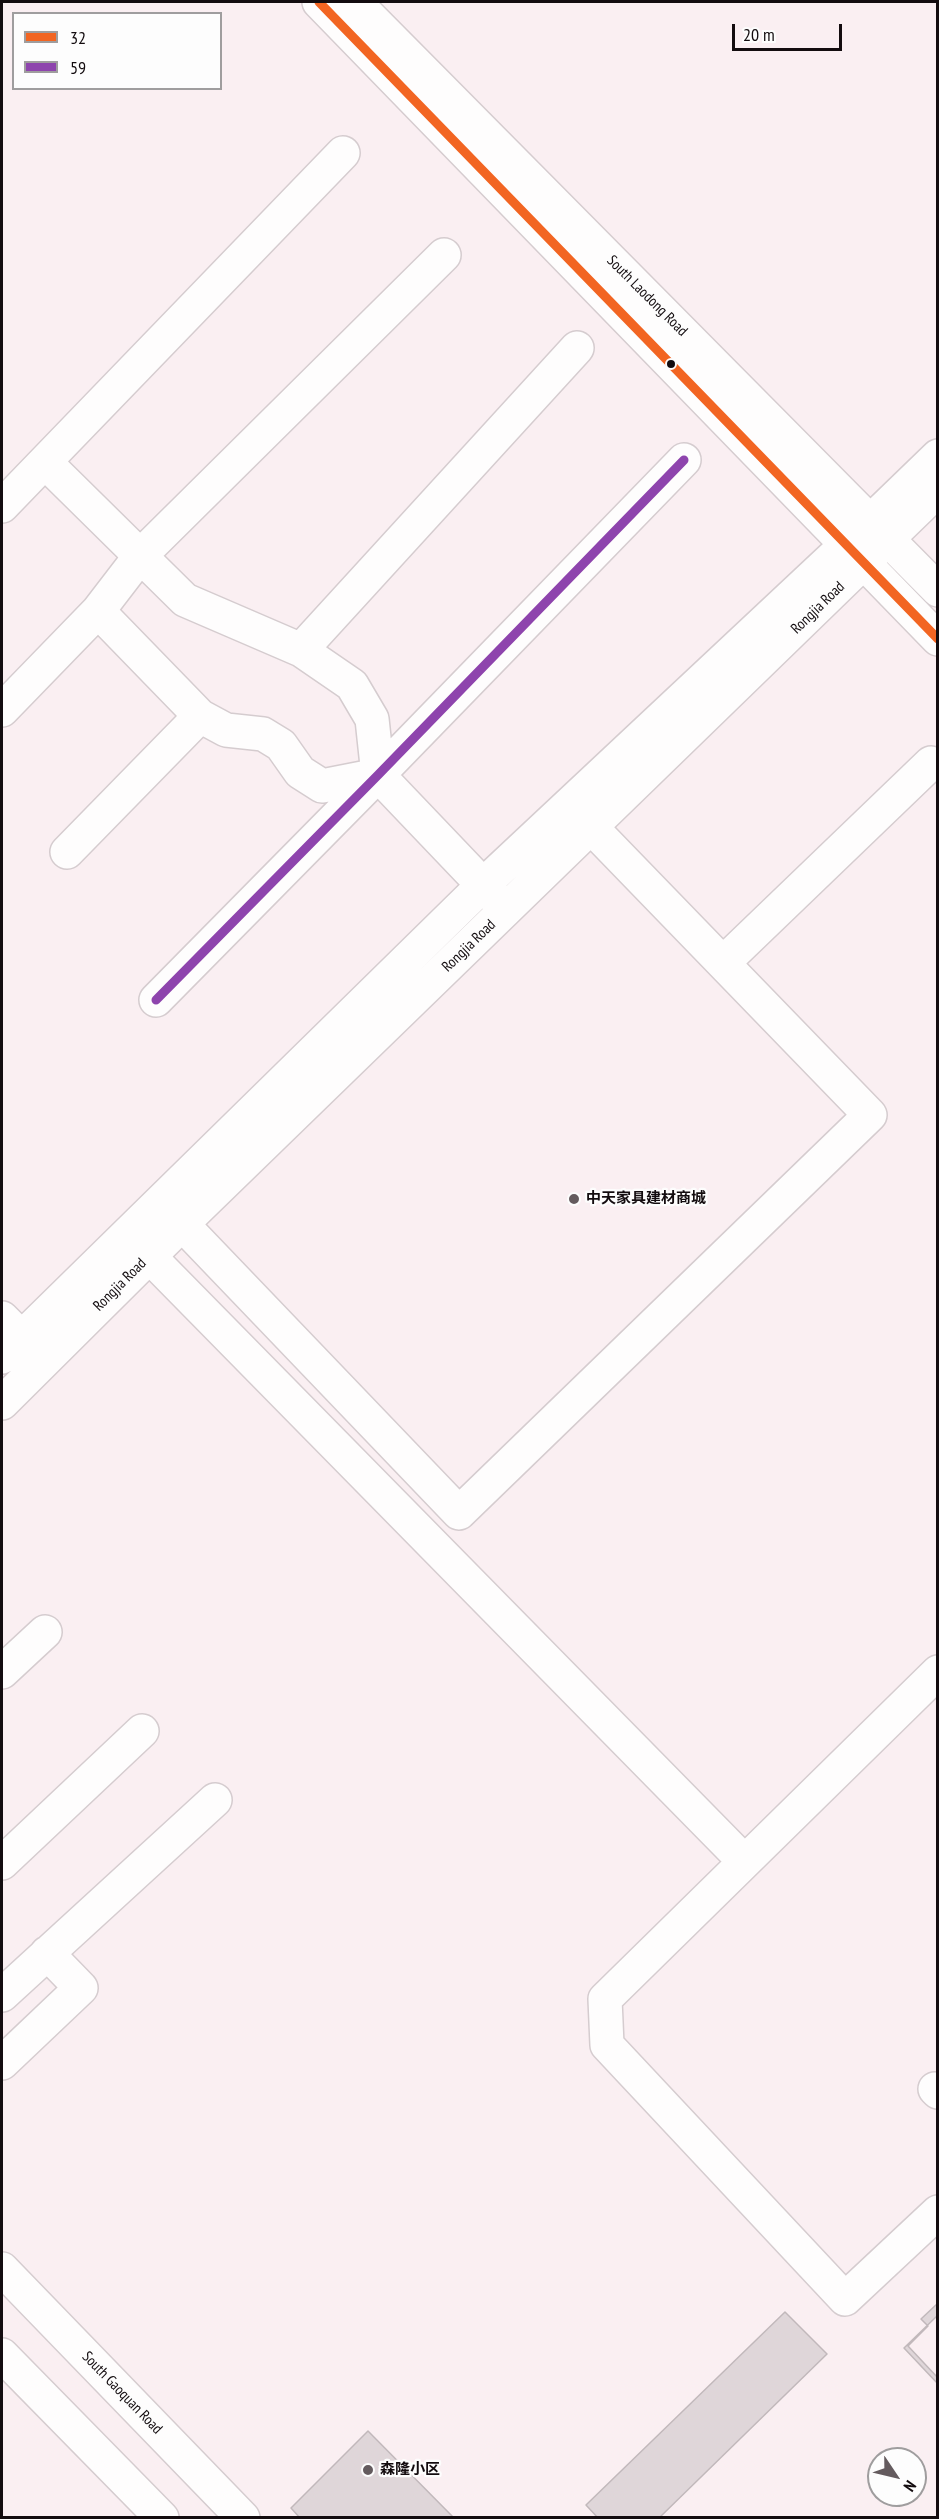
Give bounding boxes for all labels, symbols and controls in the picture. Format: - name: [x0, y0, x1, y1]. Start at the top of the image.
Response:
- legend: [12, 12, 222, 90]
- scale bar: [735, 12, 844, 50]
- text: 20 m: [743, 23, 775, 46]
- text: 32: [70, 26, 86, 49]
- text: 59: [70, 56, 86, 79]
- street label: South Laodong Road: [603, 252, 691, 340]
- unlabelled marker: [665, 358, 677, 370]
- street label: Rongjia Road: [788, 578, 848, 638]
- street label: Rongjia Road: [439, 916, 499, 976]
- place label: 中天家具建材商城: [586, 1190, 706, 1208]
- marker: 中天家具建材商城: [567, 1192, 581, 1206]
- street label: Rongjia Road: [90, 1255, 150, 1315]
- street label: South Gaoquan Road: [78, 2348, 166, 2438]
- north arrow: [867, 2447, 927, 2507]
- place label: 森隆小区: [380, 2461, 440, 2479]
- marker: 森隆小区: [361, 2463, 375, 2477]
- text: N: [899, 2477, 921, 2495]

